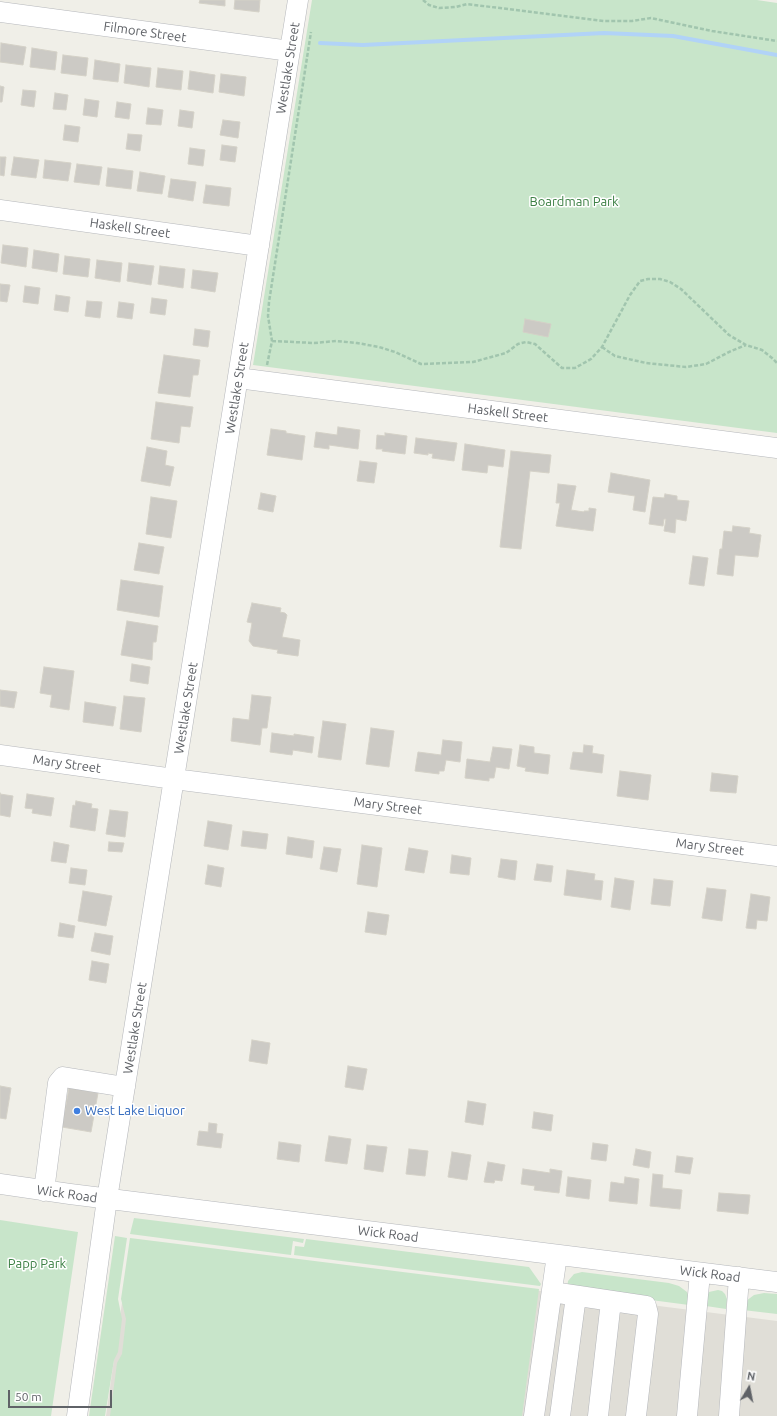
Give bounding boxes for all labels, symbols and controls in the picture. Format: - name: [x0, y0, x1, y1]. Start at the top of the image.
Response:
- street label: Filmore Street: [103, 18, 187, 46]
- street label: Westlake Street: [273, 21, 303, 115]
- park label: Boardman Park: [529, 194, 619, 210]
- street label: Haskell Street: [89, 215, 171, 241]
- street label: Westlake Street: [222, 341, 252, 435]
- street label: Haskell Street: [467, 400, 549, 426]
- street label: Westlake Street: [171, 661, 201, 755]
- street label: Mary Street: [32, 751, 102, 777]
- street label: Mary Street: [353, 794, 423, 818]
- street label: Mary Street: [675, 835, 745, 859]
- street label: Westlake Street: [120, 981, 150, 1075]
- place label: West Lake Liquor: [85, 1103, 185, 1119]
- marker: West Lake Liquor: [72, 1106, 82, 1116]
- street label: Wick Road: [36, 1182, 98, 1206]
- street label: Wick Road: [357, 1223, 419, 1245]
- park label: Papp Park: [8, 1256, 66, 1272]
- street label: Wick Road: [679, 1263, 741, 1285]
- north arrow: [729, 1368, 769, 1408]
- text: N: [746, 1370, 756, 1383]
- scale bar: [10, 1382, 114, 1408]
- text: 50 m: [15, 1390, 42, 1403]

